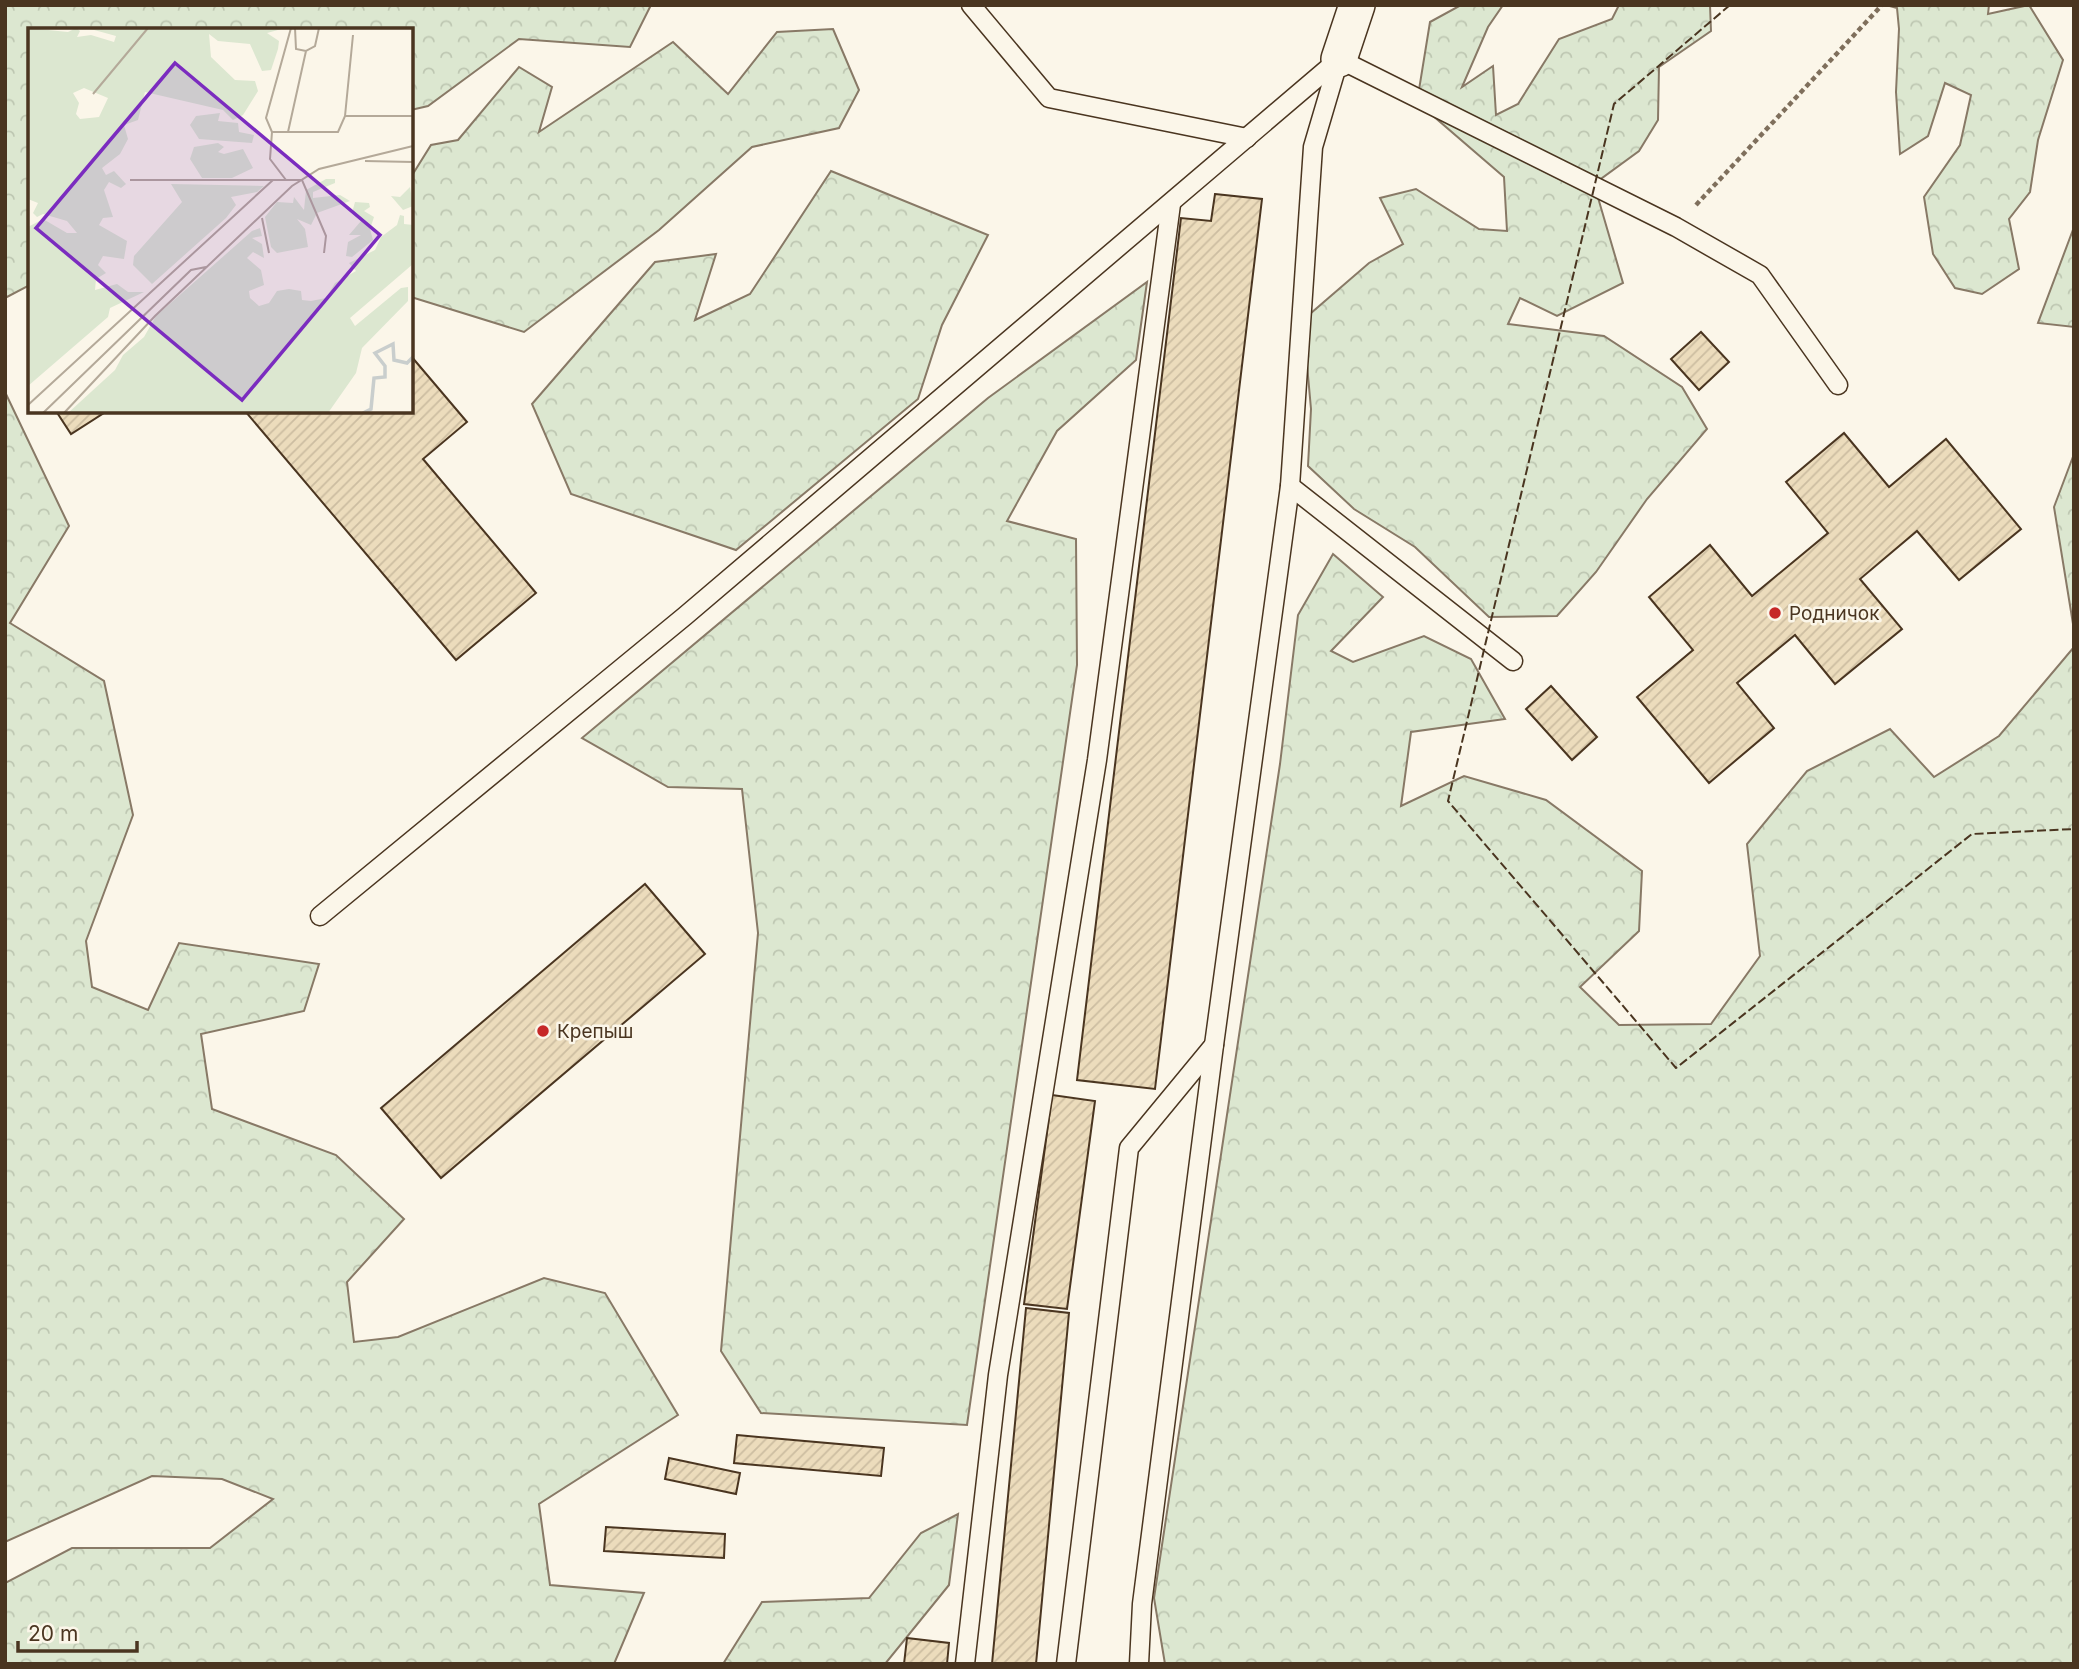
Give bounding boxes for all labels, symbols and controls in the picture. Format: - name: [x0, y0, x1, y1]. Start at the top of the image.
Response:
- inset map: [28, 28, 413, 413]
- place label: Родничок: [1789, 602, 1880, 625]
- marker: Родничок: [1767, 605, 1783, 621]
- place label: Крепыш: [557, 1020, 633, 1043]
- marker: Крепыш: [535, 1023, 551, 1039]
- scale bar: [18, 1610, 136, 1654]
- text: 20 m: [28, 1621, 78, 1646]

